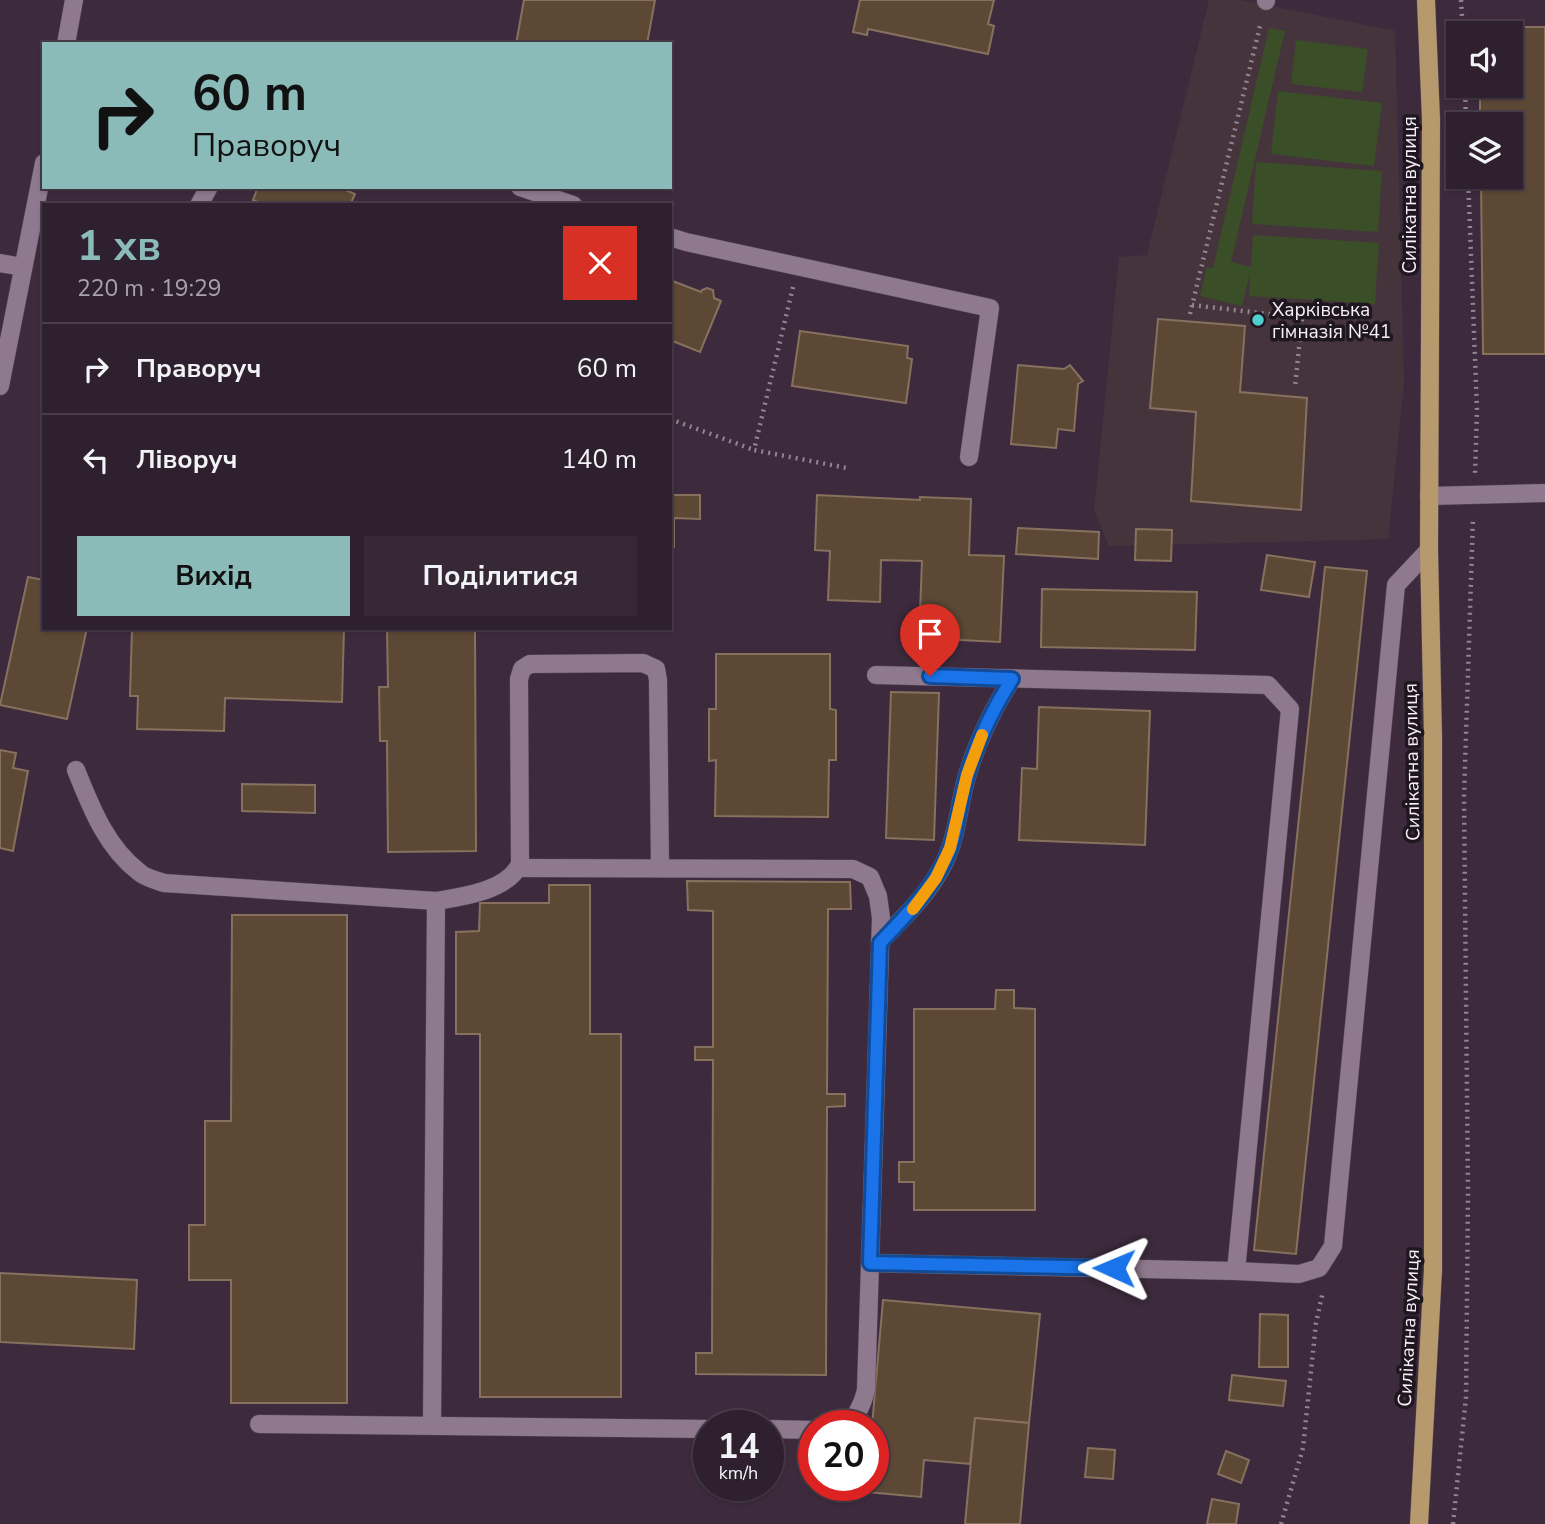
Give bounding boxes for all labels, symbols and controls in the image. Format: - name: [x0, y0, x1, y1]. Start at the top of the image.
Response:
- map controls: [1446, 21, 1523, 189]
- button: sound: [1446, 21, 1523, 98]
- text: 60 m: [192, 60, 307, 127]
- icon: right: [77, 70, 168, 161]
- button: layers: [1446, 112, 1523, 189]
- street label: Силікатна вулиця: [1397, 116, 1423, 274]
- text: Праворуч: [192, 124, 341, 167]
- text: 1 хв: [77, 218, 161, 275]
- button: close: [563, 226, 637, 300]
- text: 220 m · 19:29: [77, 273, 222, 304]
- place label: Харківська гімназія №41: [1272, 297, 1391, 345]
- marker: Харківська гімназія №41: [1250, 312, 1266, 328]
- icon: right: [77, 350, 115, 388]
- text: Праворуч: [136, 351, 261, 386]
- text: 60 m: [577, 351, 637, 386]
- icon: left: [77, 441, 115, 479]
- text: Ліворуч: [136, 442, 237, 477]
- text: 140 m: [561, 442, 637, 477]
- button: Вихід: [77, 536, 350, 616]
- button: Поділитися: [364, 536, 637, 616]
- pin: [900, 604, 960, 676]
- icon: arrive: [911, 615, 949, 653]
- street label: Силікатна вулиця: [1398, 683, 1426, 841]
- position arrow: [1077, 1231, 1151, 1305]
- street label: Силікатна вулиця: [1392, 1249, 1426, 1407]
- speed limit sign: 20: [798, 1410, 889, 1501]
- text: 14: [717, 1423, 760, 1470]
- text: km/h: [719, 1461, 758, 1485]

